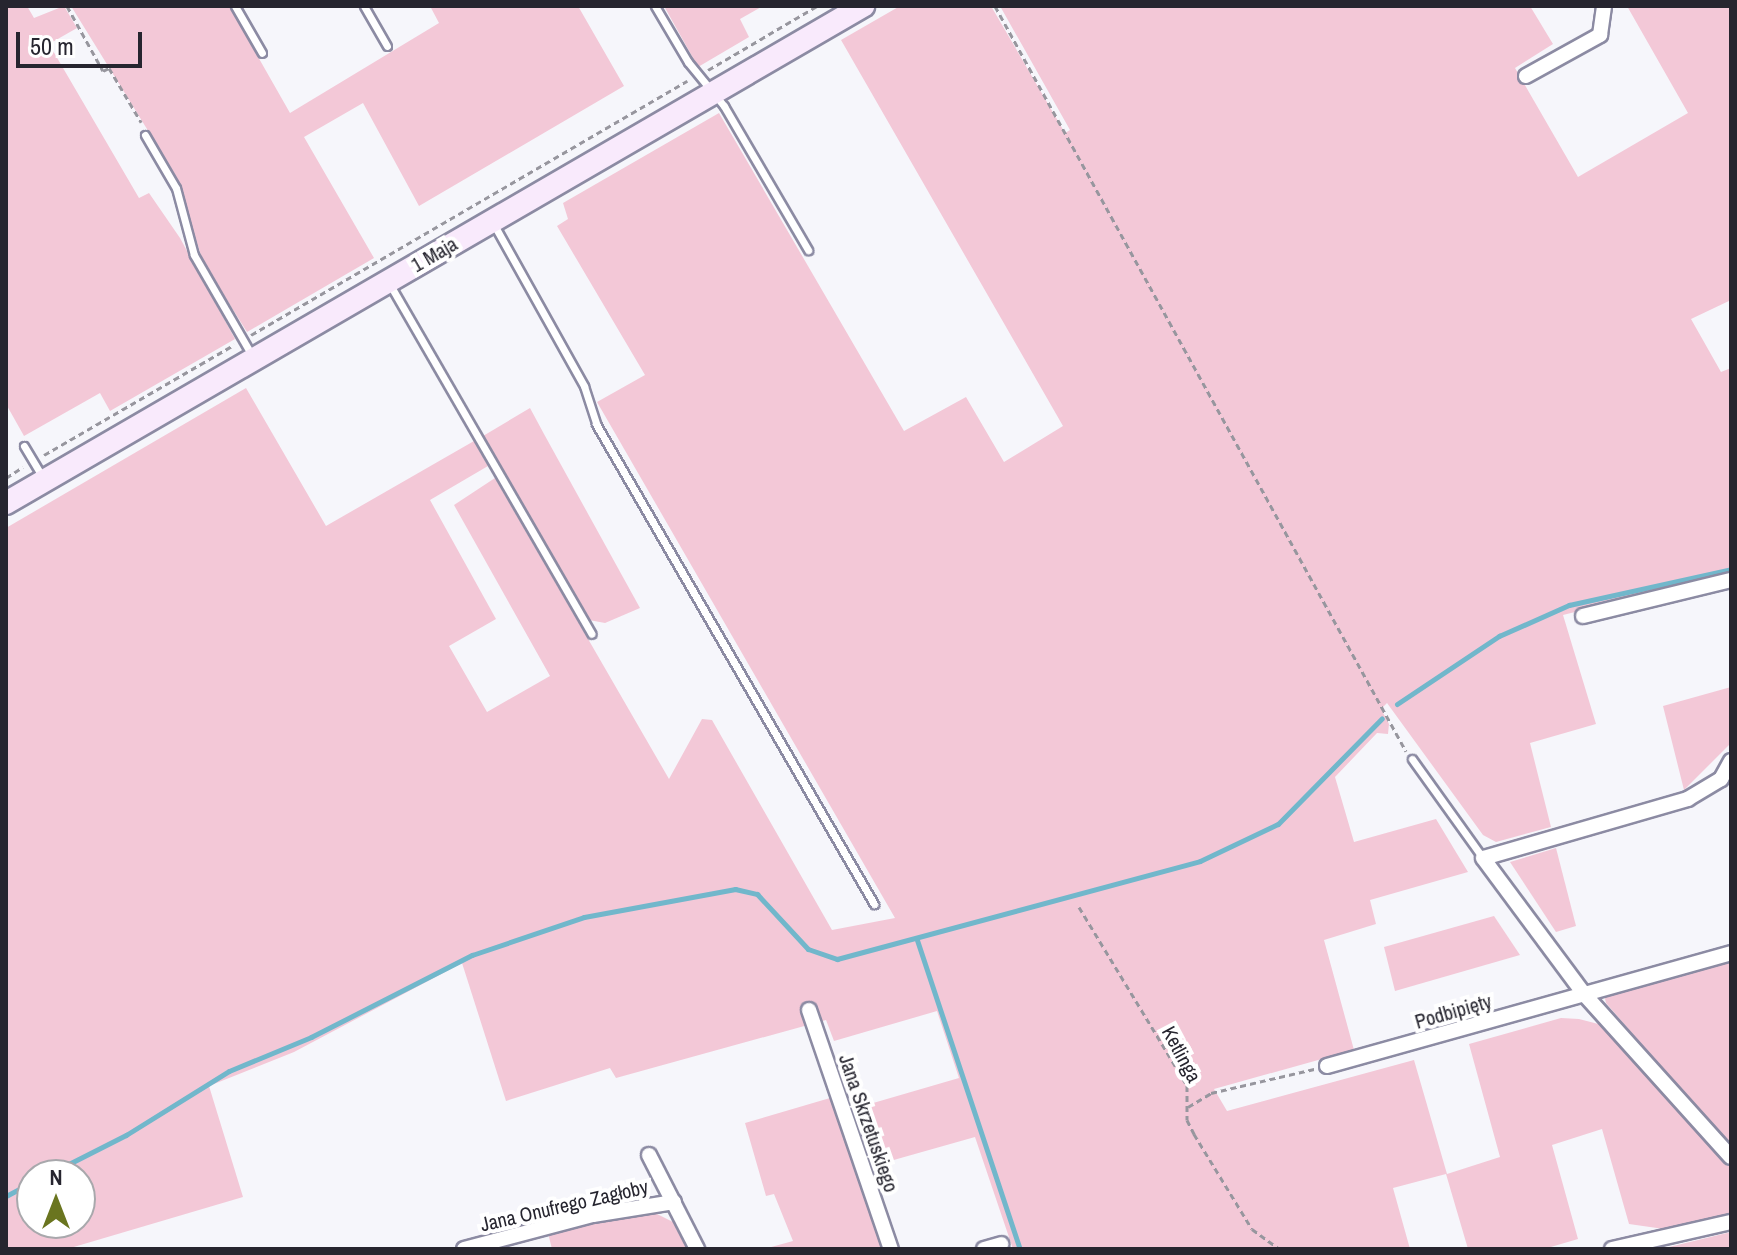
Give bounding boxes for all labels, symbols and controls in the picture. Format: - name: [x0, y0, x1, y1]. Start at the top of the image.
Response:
- scale bar: [20, 16, 146, 66]
- text: 50 m: [30, 30, 74, 62]
- street label: 1 Maja: [407, 231, 461, 277]
- street label: Podbipięty: [1412, 989, 1494, 1033]
- street label: Ketlinga: [1157, 1022, 1207, 1086]
- street label: Jana Skrzetuskiego: [834, 1051, 904, 1195]
- north arrow: [16, 1159, 96, 1239]
- text: N: [49, 1162, 63, 1192]
- street label: Jana Onufrego Zagłoby: [478, 1174, 650, 1236]

